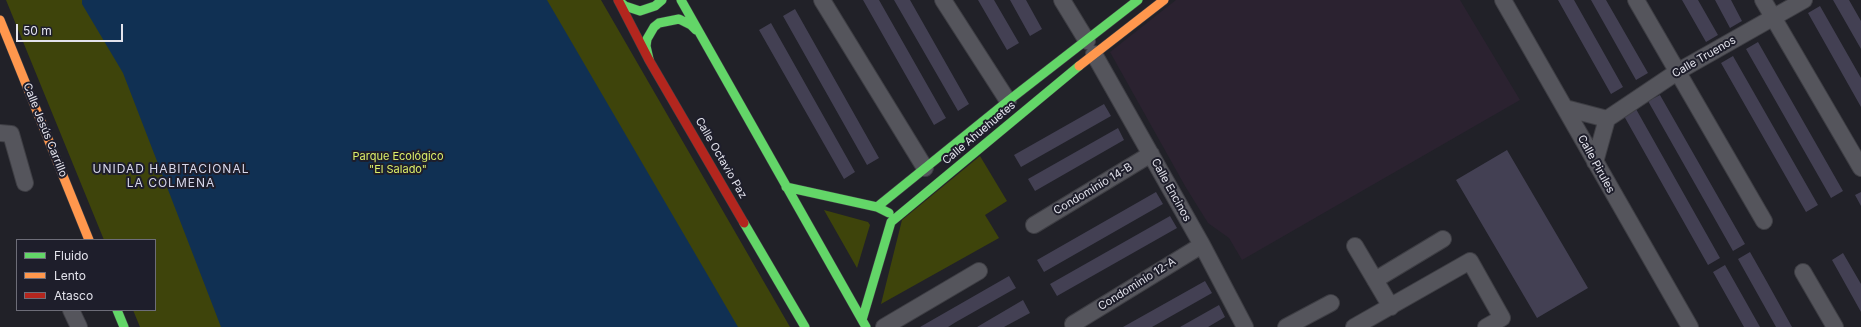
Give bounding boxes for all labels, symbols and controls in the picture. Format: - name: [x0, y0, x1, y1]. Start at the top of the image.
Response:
- scale bar: [18, 16, 125, 42]
- text: 50 m: [23, 23, 52, 38]
- street label: Calle Truenos: [1670, 33, 1738, 81]
- street label: Calle Jesús Carrillo: [20, 81, 70, 179]
- street label: Calle Ahuehuetes: [940, 99, 1018, 167]
- street label: Calle Octavio Paz: [692, 115, 750, 201]
- street label: Calle Pirules: [1575, 133, 1617, 195]
- park label: Parque Ecológico "El Salado": [353, 150, 443, 176]
- street label: Calle Encinos: [1148, 156, 1194, 224]
- street label: Condominio 14-B: [1051, 160, 1135, 218]
- district label: UNIDAD HABITACIONAL LA COLMENA: [93, 162, 249, 190]
- legend: [16, 239, 156, 311]
- text: Fluido: [54, 248, 89, 263]
- street label: Condominio 12-A: [1096, 255, 1178, 313]
- text: Lento: [54, 268, 86, 283]
- text: Atasco: [54, 288, 93, 303]

